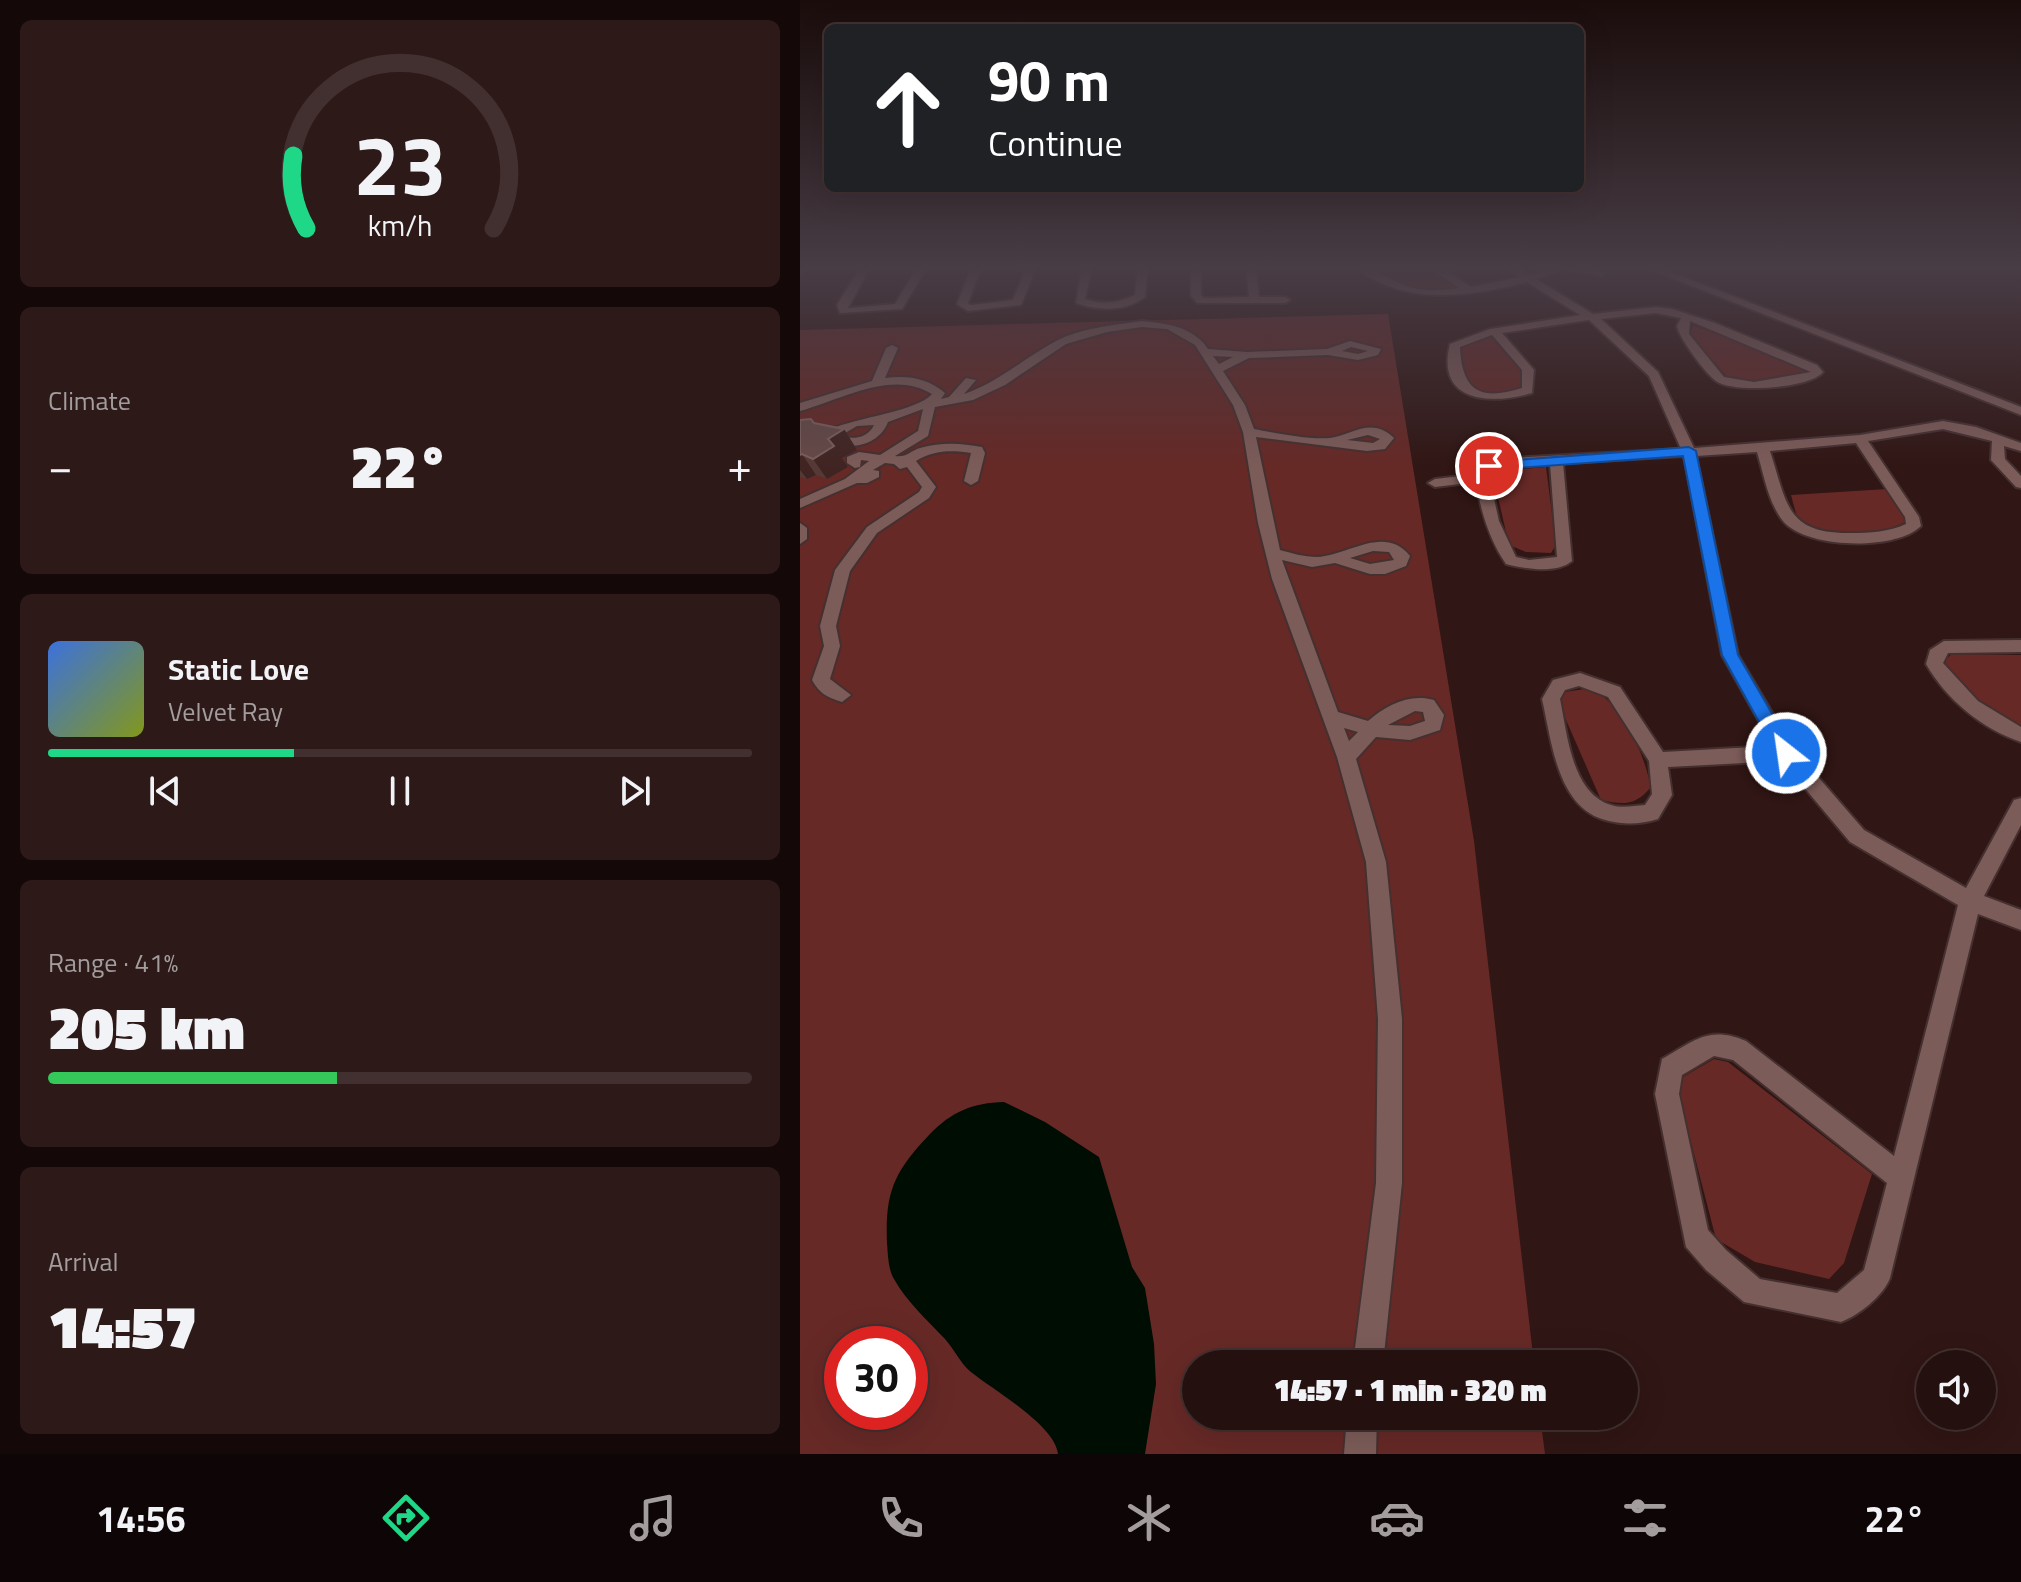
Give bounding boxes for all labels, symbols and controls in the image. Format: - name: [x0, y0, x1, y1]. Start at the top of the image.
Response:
- text: 90 m: [988, 38, 1110, 123]
- icon: ahead: [856, 56, 960, 160]
- text: 23: [353, 101, 447, 227]
- text: Continue: [988, 115, 1123, 170]
- text: km/h: [368, 205, 432, 248]
- text: Climate: [48, 381, 131, 420]
- text: 22°: [351, 420, 450, 511]
- text: −: [48, 432, 73, 499]
- text: +: [727, 432, 752, 499]
- pin: [1455, 432, 1523, 500]
- icon: arrive: [1467, 444, 1511, 488]
- text: Static Love: [168, 646, 309, 692]
- text: Velvet Ray: [168, 692, 283, 731]
- position arrow: [1744, 711, 1828, 795]
- icon: previous: [143, 769, 187, 813]
- icon: pause: [378, 769, 422, 813]
- icon: next: [613, 769, 657, 813]
- text: Range · 41%: [48, 943, 178, 982]
- text: 205 km: [48, 981, 245, 1072]
- text: Arrival: [48, 1242, 119, 1281]
- text: 14:57: [48, 1280, 197, 1371]
- speed limit sign: 30: [824, 1326, 928, 1430]
- map controls: [1916, 1350, 1996, 1430]
- button: sound: [1916, 1350, 1996, 1430]
- text: 14:57 · 1 min · 320 m: [1274, 1367, 1546, 1413]
- icon: directions: [378, 1490, 434, 1546]
- icon: music: [625, 1490, 681, 1546]
- icon: phone: [873, 1490, 929, 1546]
- icon: climate: [1121, 1490, 1177, 1546]
- icon: car: [1369, 1490, 1425, 1546]
- icon: filters: [1617, 1490, 1673, 1546]
- text: 14:56: [96, 1491, 186, 1546]
- text: 22°: [1865, 1491, 1925, 1546]

